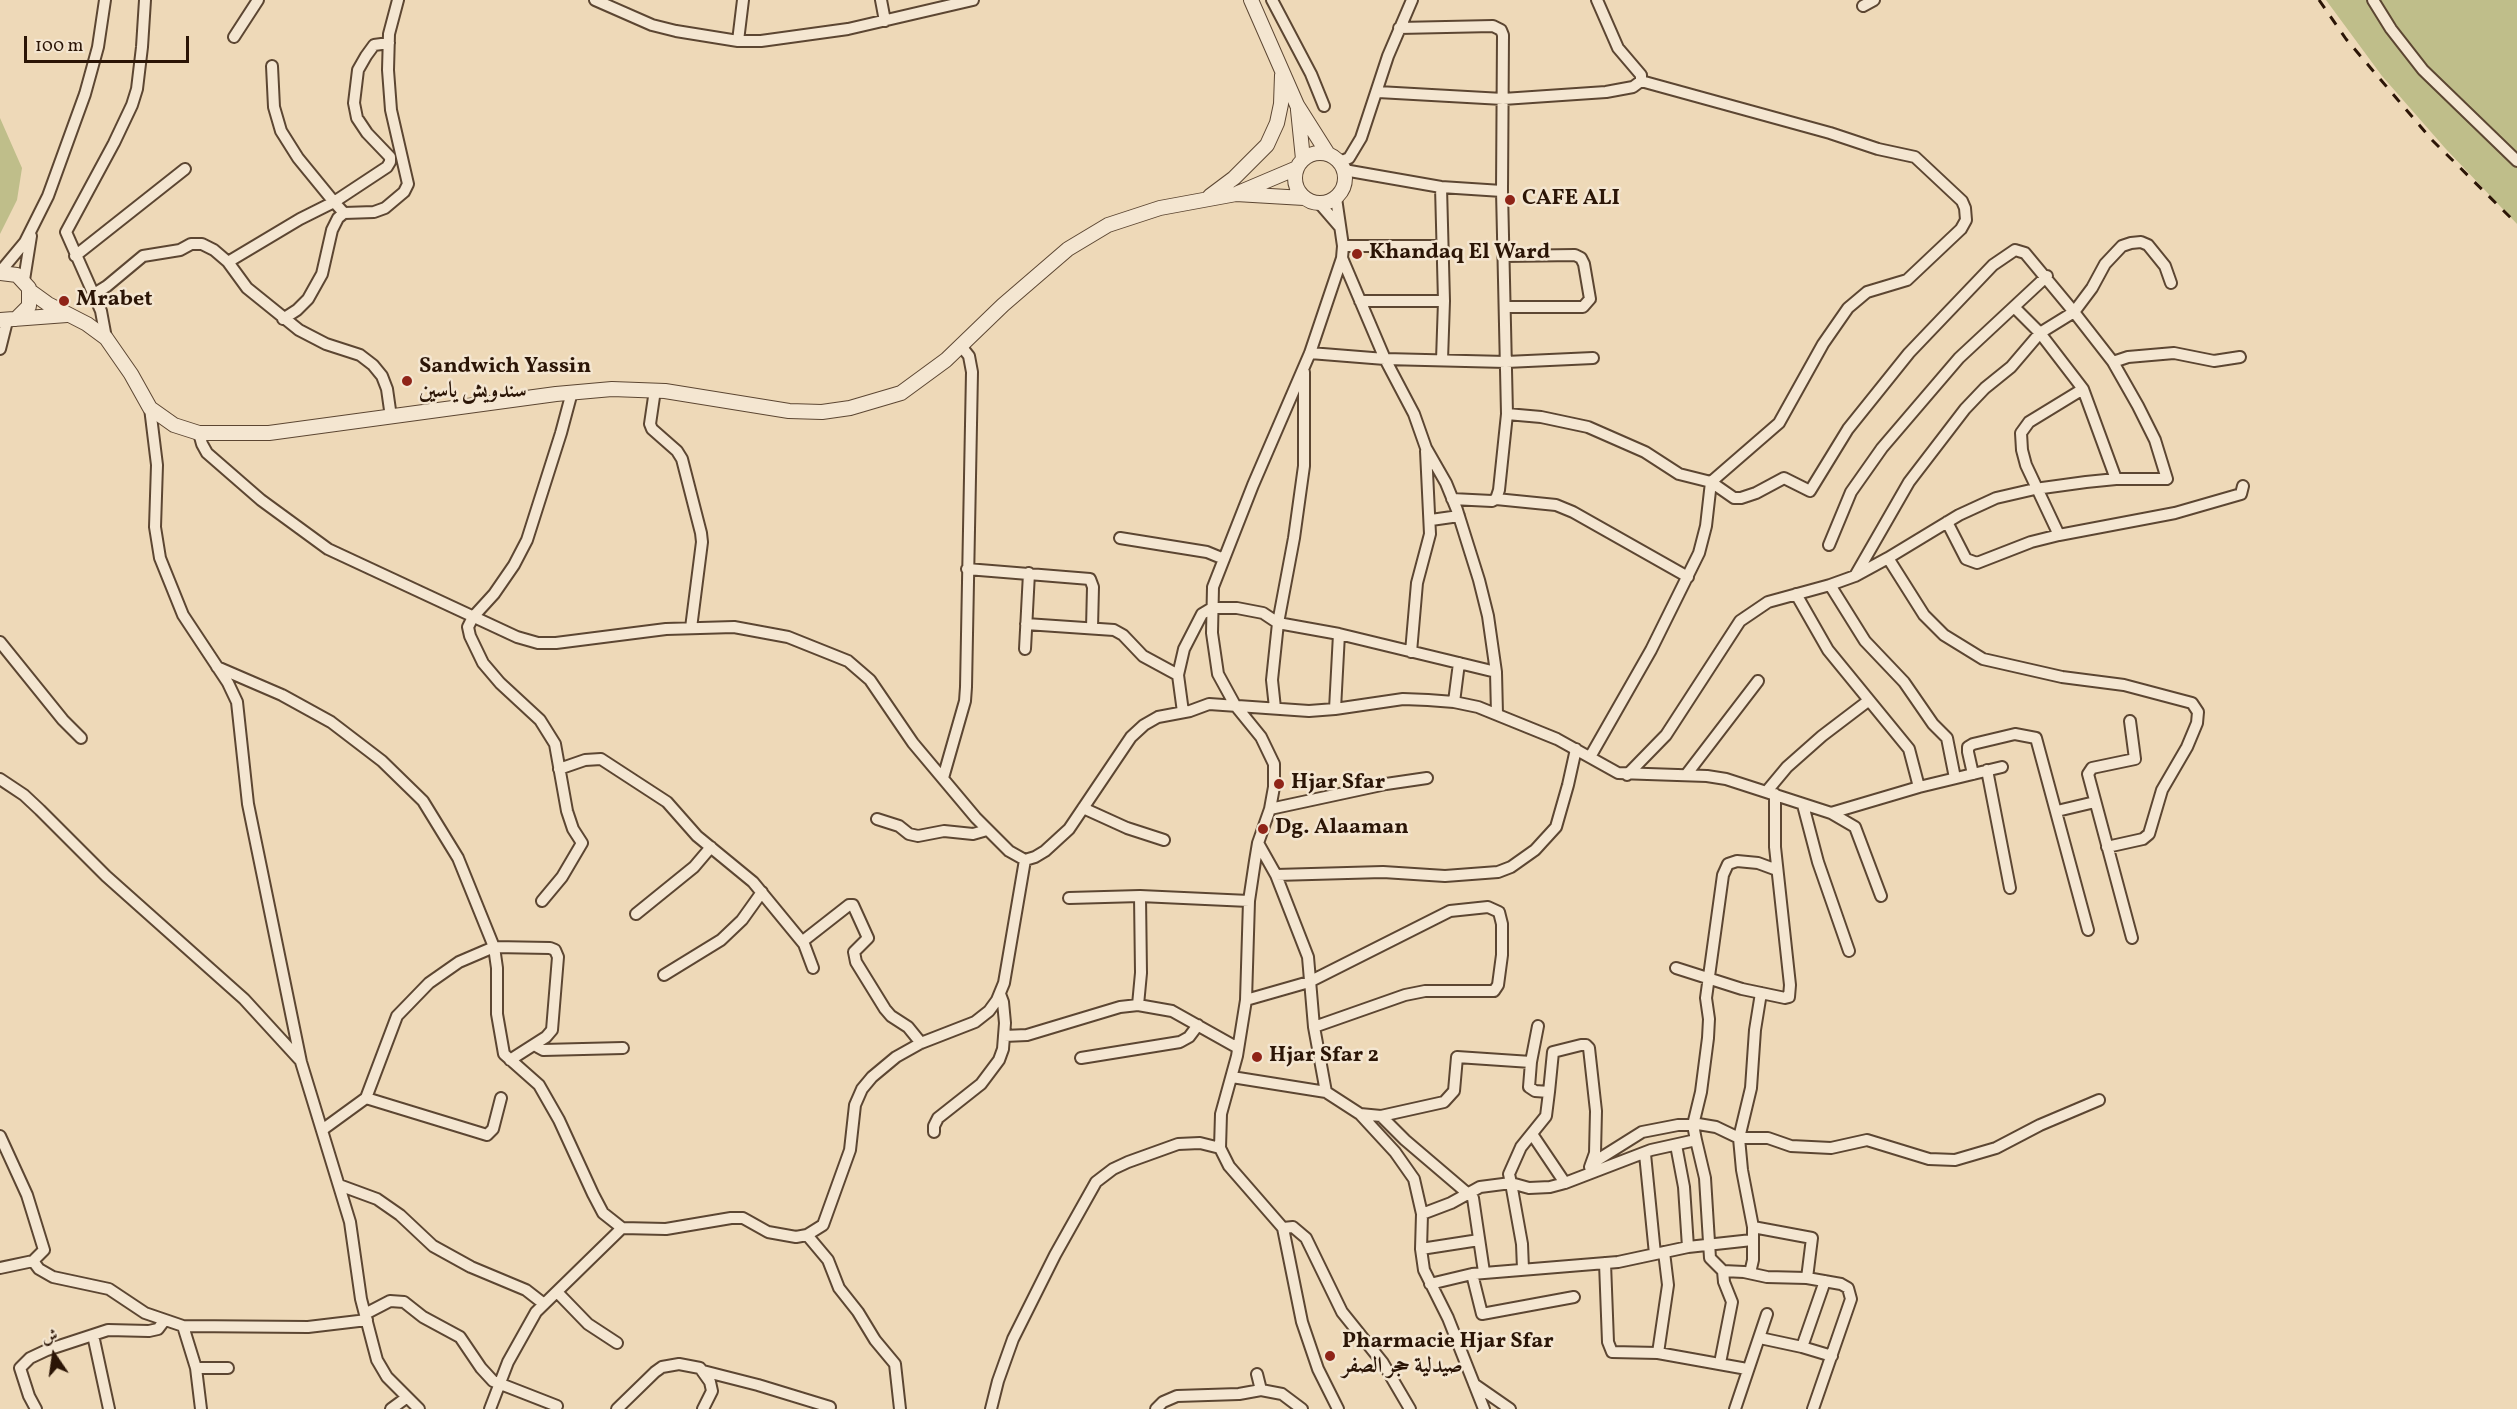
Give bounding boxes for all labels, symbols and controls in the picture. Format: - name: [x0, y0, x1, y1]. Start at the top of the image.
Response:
- scale bar: [27, 24, 192, 62]
- text: 100 m: [35, 34, 84, 59]
- place label: CAFE ALI: [1522, 187, 1620, 213]
- marker: CAFE ALI: [1503, 193, 1517, 207]
- place label: Khandaq El Ward: [1369, 241, 1550, 267]
- marker: Khandaq El Ward: [1350, 247, 1364, 261]
- place label: Mrabet: [76, 288, 152, 314]
- marker: Mrabet: [57, 294, 71, 308]
- place label: Sandwich Yassin سندويش ياسين: [419, 355, 591, 406]
- marker: Sandwich Yassin سندويش ياسين: [400, 374, 414, 388]
- place label: Hjar Sfar: [1291, 771, 1385, 797]
- marker: Hjar Sfar: [1272, 777, 1286, 791]
- place label: Dg. Alaaman: [1275, 816, 1409, 842]
- marker: Dg. Alaaman: [1256, 822, 1270, 836]
- place label: Hjar Sfar 2: [1269, 1044, 1379, 1070]
- marker: Hjar Sfar 2: [1250, 1050, 1264, 1064]
- north arrow: [24, 1325, 84, 1385]
- text: ش: [40, 1325, 60, 1350]
- place label: Pharmacie Hjar Sfar صيدلية حجر الصفر: [1342, 1330, 1554, 1382]
- marker: Pharmacie Hjar Sfar صيدلية حجر الصفر: [1323, 1349, 1337, 1363]

